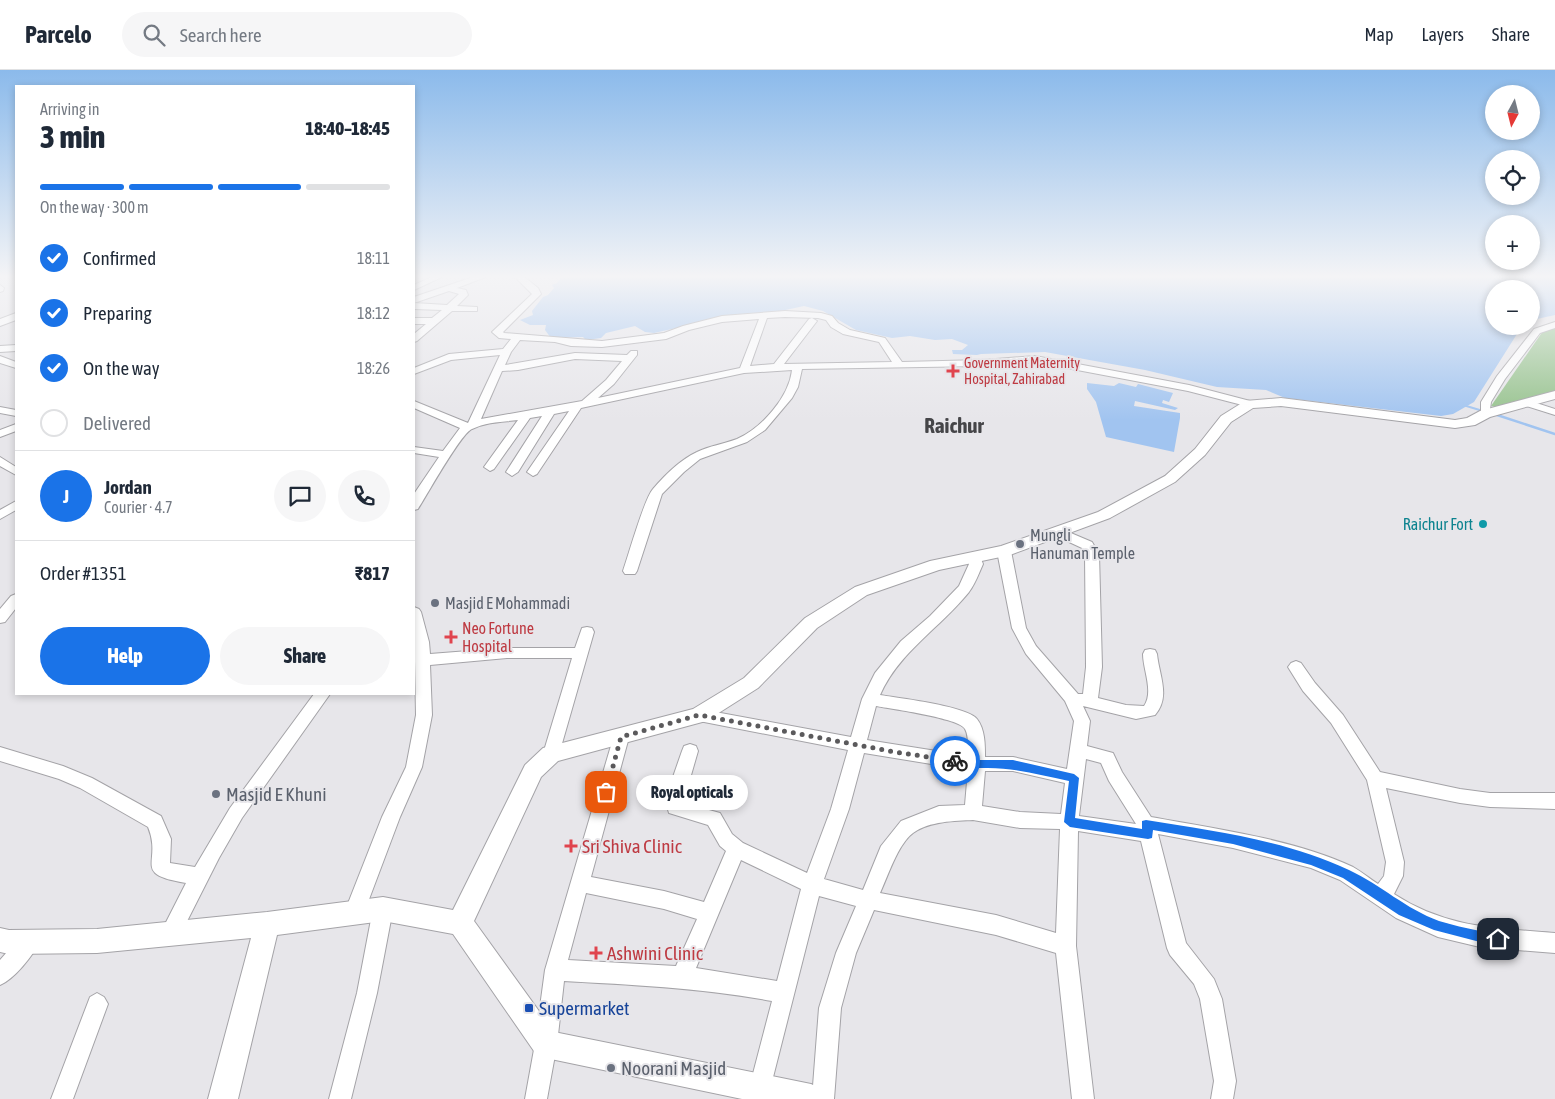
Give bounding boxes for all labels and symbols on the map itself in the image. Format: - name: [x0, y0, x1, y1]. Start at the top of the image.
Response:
- north arrow: [1485, 85, 1540, 140]
- place label: Government Maternity Hospital, Zahirabad: [964, 355, 1080, 387]
- marker: Government Maternity Hospital, Zahirabad: [946, 364, 960, 378]
- district label: Raichur: [924, 413, 984, 437]
- place label: Raichur Fort: [1403, 515, 1473, 533]
- marker: Raichur Fort: [1477, 518, 1489, 530]
- place label: Mungli Hanuman Temple: [1030, 526, 1135, 563]
- marker: Mungli Hanuman Temple: [1014, 538, 1026, 550]
- place label: Masjid E Mohammadi: [445, 594, 570, 613]
- marker: Masjid E Mohammadi: [429, 597, 441, 609]
- place label: Neo Fortune Hospital: [462, 619, 534, 656]
- marker: Neo Fortune Hospital: [444, 630, 458, 644]
- courier: [930, 736, 980, 786]
- pin: [585, 771, 627, 813]
- callout: Royal opticals: [636, 774, 748, 810]
- place label: Masjid E Khuni: [226, 783, 327, 805]
- marker: Masjid E Khuni: [210, 788, 222, 800]
- place label: Sri Shiva Clinic: [582, 835, 683, 857]
- marker: Sri Shiva Clinic: [564, 839, 578, 853]
- pin: [1477, 918, 1519, 960]
- place label: Ashwini Clinic: [607, 942, 704, 964]
- marker: Ashwini Clinic: [589, 946, 603, 960]
- place label: Supermarket: [539, 997, 630, 1019]
- marker: Supermarket: [523, 1002, 535, 1014]
- place label: Noorani Masjid: [621, 1057, 726, 1079]
- marker: Noorani Masjid: [605, 1062, 617, 1074]

